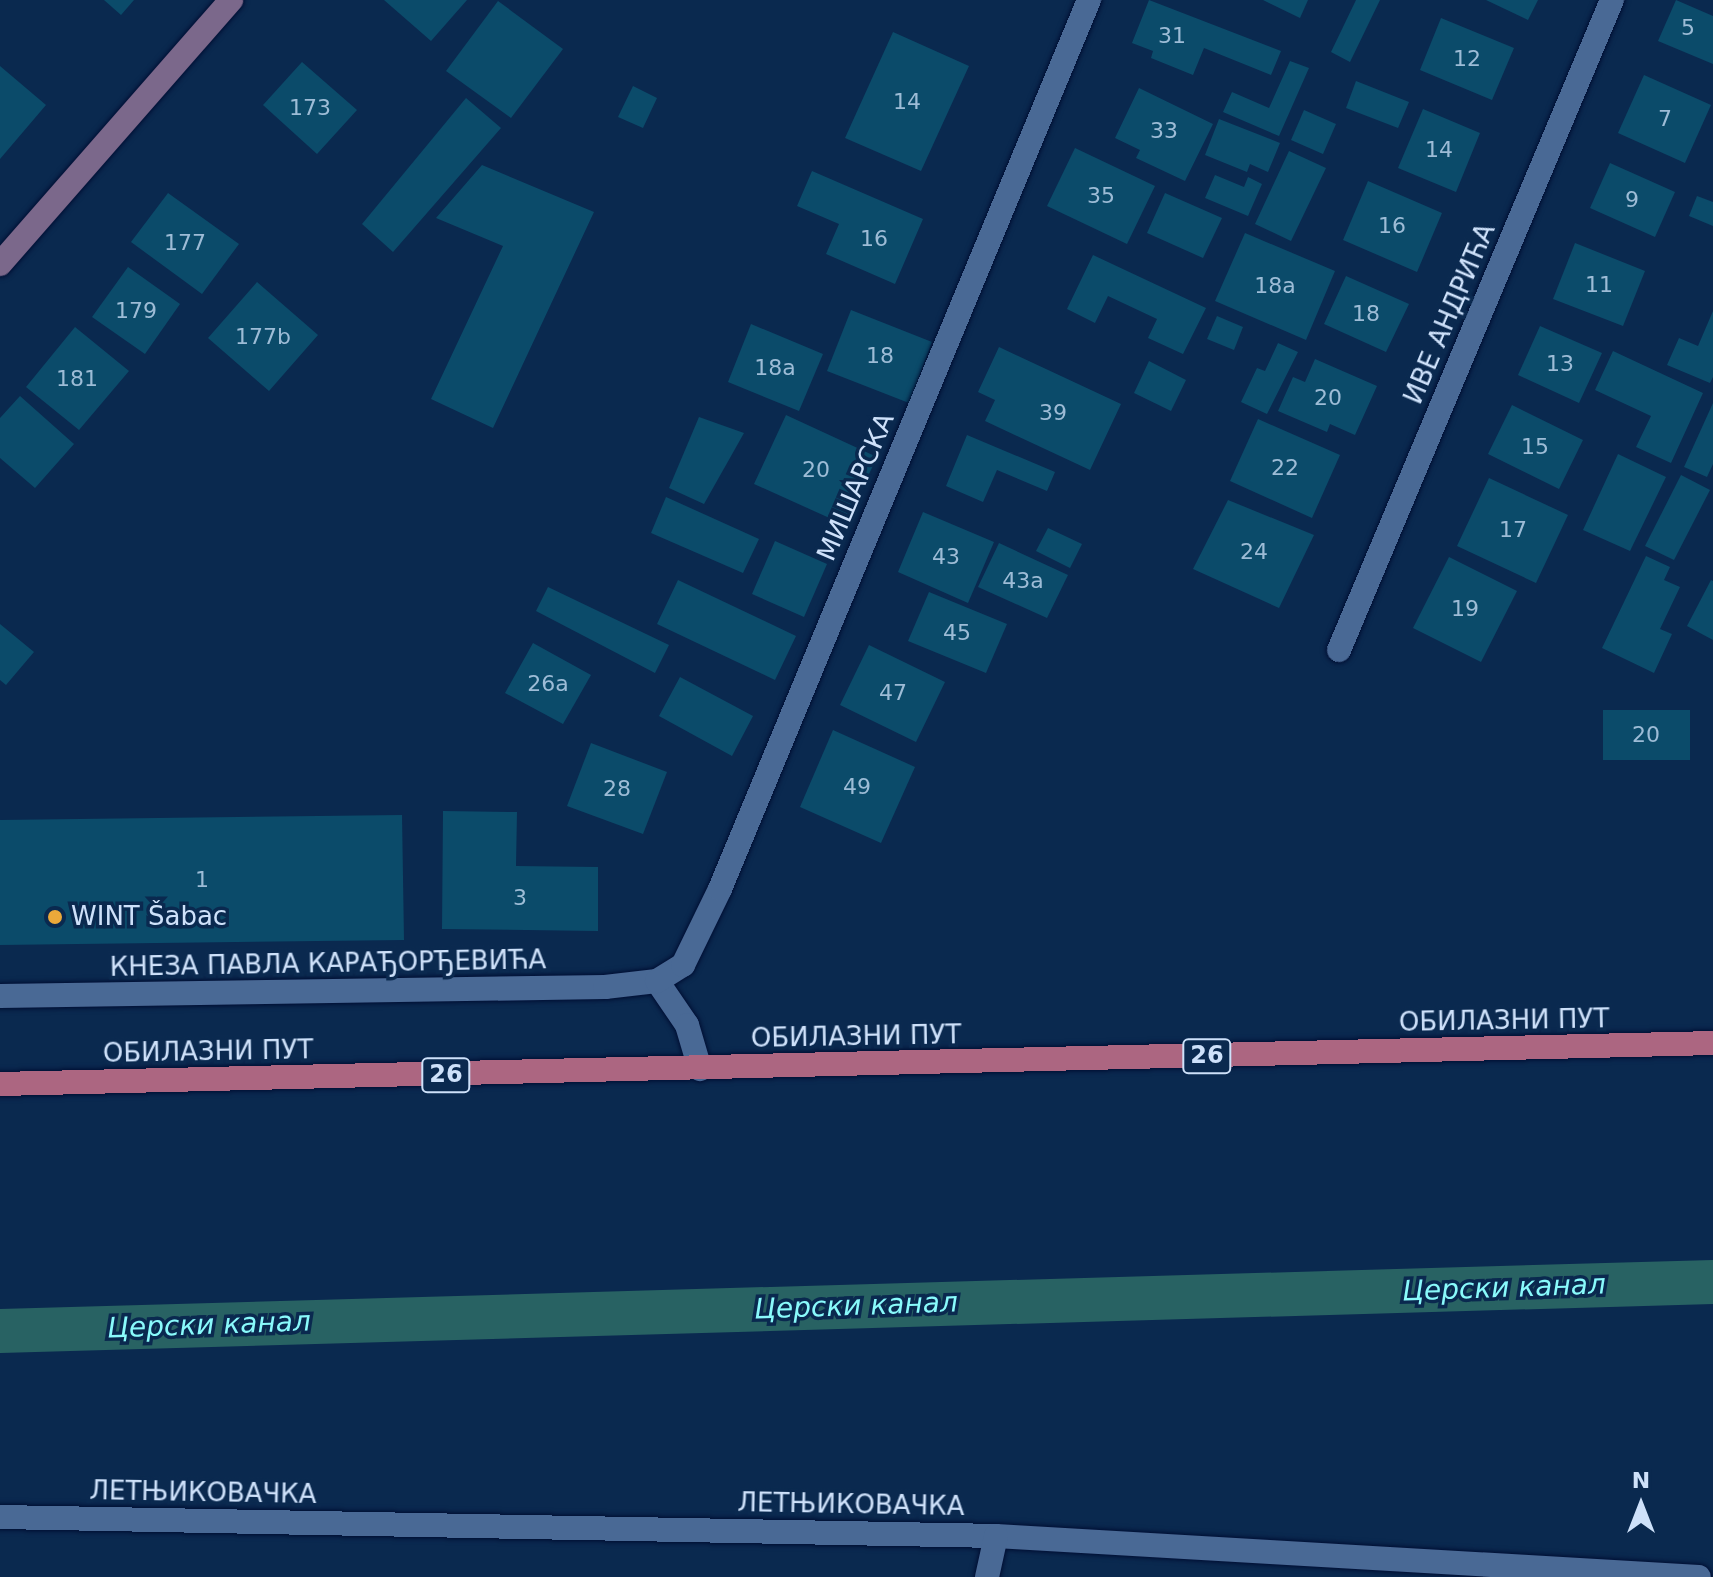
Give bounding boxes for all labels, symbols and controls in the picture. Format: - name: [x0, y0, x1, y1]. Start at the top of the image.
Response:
- house number: 5: [1681, 15, 1695, 41]
- house number: 31: [1158, 23, 1186, 49]
- house number: 12: [1453, 46, 1481, 72]
- house number: 14: [893, 89, 921, 115]
- house number: 173: [289, 95, 331, 121]
- house number: 7: [1658, 106, 1672, 132]
- house number: 33: [1150, 118, 1178, 144]
- house number: 14: [1425, 137, 1453, 163]
- house number: 35: [1087, 183, 1115, 209]
- house number: 9: [1625, 187, 1639, 213]
- house number: 16: [1378, 213, 1406, 239]
- street label: ИВЕ АНДРИЋА: [1398, 219, 1502, 409]
- house number: 16: [860, 226, 888, 252]
- house number: 177: [164, 230, 206, 256]
- house number: 11: [1585, 272, 1613, 298]
- house number: 18a: [1254, 273, 1296, 299]
- house number: 179: [115, 298, 157, 324]
- house number: 18: [1352, 301, 1380, 327]
- house number: 177b: [235, 324, 291, 350]
- house number: 18: [866, 343, 894, 369]
- house number: 13: [1546, 351, 1574, 377]
- house number: 18a: [754, 355, 796, 381]
- house number: 181: [56, 366, 98, 392]
- house number: 20: [1314, 385, 1342, 411]
- house number: 39: [1039, 400, 1067, 426]
- street label: МИШАРСКА: [811, 408, 901, 566]
- house number: 15: [1521, 434, 1549, 460]
- house number: 22: [1271, 455, 1299, 481]
- house number: 20: [802, 457, 830, 483]
- house number: 17: [1499, 517, 1527, 543]
- house number: 24: [1240, 539, 1268, 565]
- house number: 43: [932, 544, 960, 570]
- house number: 43a: [1002, 568, 1044, 594]
- house number: 19: [1451, 596, 1479, 622]
- house number: 45: [943, 620, 971, 646]
- house number: 26a: [527, 671, 569, 697]
- house number: 47: [879, 680, 907, 706]
- house number: 20: [1632, 722, 1660, 748]
- house number: 49: [843, 774, 871, 800]
- house number: 28: [603, 776, 631, 802]
- house number: 1: [195, 867, 209, 893]
- house number: 3: [513, 885, 527, 911]
- place label: WINT Šabac: [71, 901, 227, 933]
- marker: WINT Šabac: [46, 908, 64, 926]
- street label: КНЕЗА ПАВЛА КАРАЂОРЂЕВИЋА: [109, 945, 547, 983]
- street label: ОБИЛАЗНИ ПУТ: [1399, 1004, 1609, 1038]
- street label: ОБИЛАЗНИ ПУТ: [751, 1020, 961, 1054]
- street label: ОБИЛАЗНИ ПУТ: [103, 1035, 313, 1069]
- road number: 26: [1181, 1036, 1233, 1076]
- road number: 26: [420, 1055, 472, 1095]
- water label: Церски канал: [1402, 1268, 1606, 1308]
- water label: Церски канал: [754, 1286, 958, 1326]
- water label: Церски канал: [107, 1305, 311, 1345]
- north arrow: [1601, 1465, 1681, 1545]
- text: N: [1632, 1468, 1650, 1493]
- street label: ЛЕТЊИКОВАЧКА: [89, 1475, 317, 1511]
- street label: ЛЕТЊИКОВАЧКА: [737, 1487, 965, 1523]

